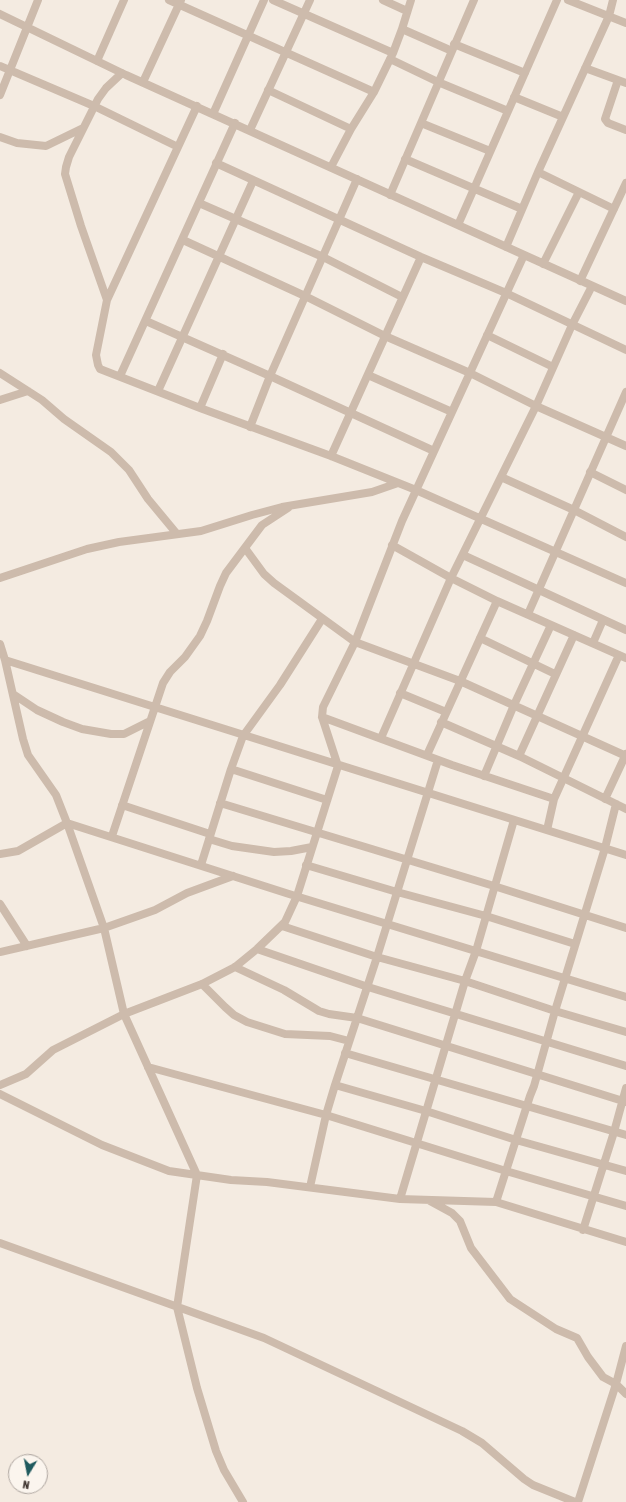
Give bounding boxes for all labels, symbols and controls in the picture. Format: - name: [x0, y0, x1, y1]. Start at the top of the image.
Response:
- north arrow: [8, 1454, 48, 1494]
- text: N: [22, 1478, 30, 1491]

